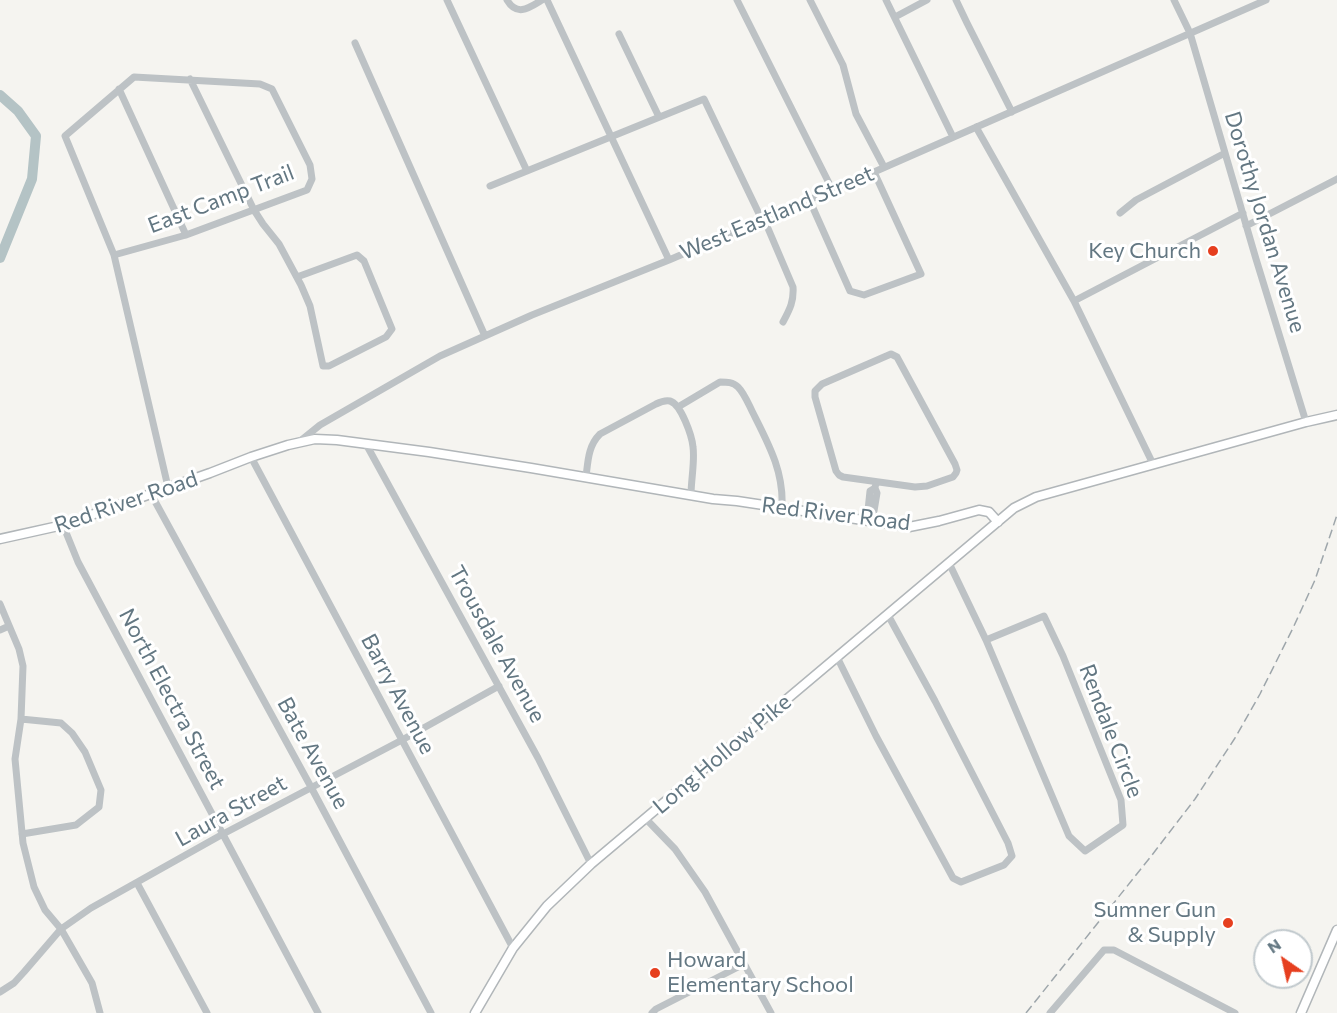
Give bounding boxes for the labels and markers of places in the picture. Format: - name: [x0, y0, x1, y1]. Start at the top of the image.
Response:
- place label: Key Church: [1088, 238, 1201, 264]
- marker: Key Church: [1206, 244, 1220, 258]
- place label: Sumner Gun & Supply: [1093, 897, 1216, 948]
- marker: Sumner Gun & Supply: [1221, 916, 1235, 930]
- place label: Howard Elementary School: [667, 947, 854, 998]
- marker: Howard Elementary School: [648, 966, 662, 980]

